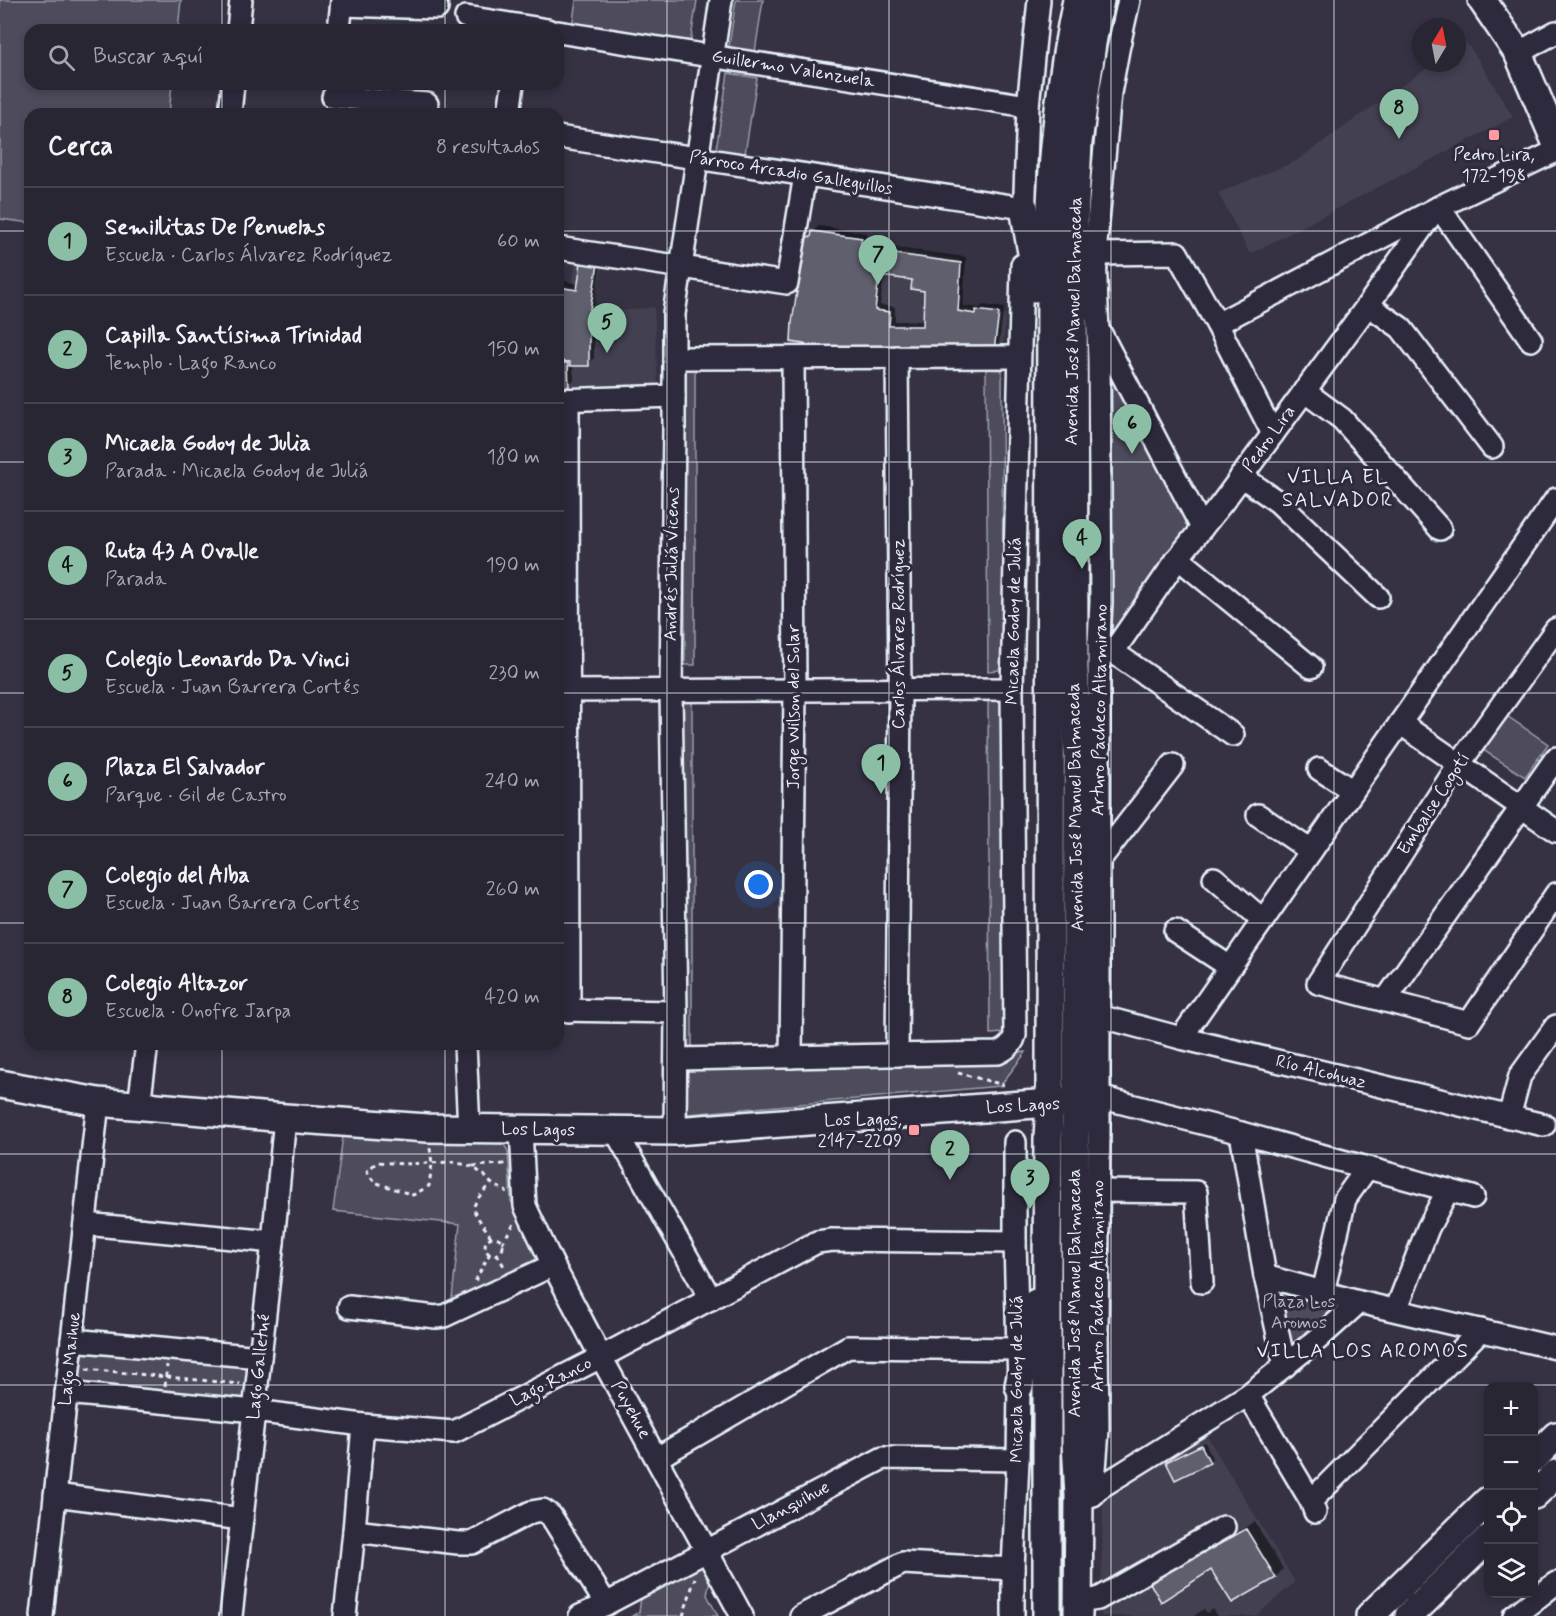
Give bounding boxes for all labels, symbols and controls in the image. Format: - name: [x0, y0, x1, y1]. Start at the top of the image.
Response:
- north arrow: [1412, 18, 1466, 72]
- search box: [24, 24, 564, 90]
- icon: search: [45, 41, 78, 74]
- text: Buscar aquí: [93, 43, 204, 71]
- street label: Guillermo Valenzuela: [710, 44, 876, 94]
- pin: 8: [1380, 90, 1418, 139]
- marker: Pedro Lira, 172-198: [1487, 128, 1501, 142]
- text: Cerca: [48, 130, 113, 164]
- text: 8 resultados: [436, 134, 540, 161]
- place label: Pedro Lira, 172-198: [1453, 143, 1535, 188]
- street label: Párroco Arcadio Galleguillos: [688, 145, 894, 201]
- street label: Avenida José Manuel Balmaceda: [1060, 196, 1088, 446]
- text: Semillitas De Penuelas: [105, 214, 325, 242]
- text: 1: [63, 228, 72, 255]
- text: 60 m: [497, 228, 540, 255]
- pin: 7: [858, 236, 898, 285]
- text: Escuela · Carlos Álvarez Rodríguez: [105, 242, 392, 269]
- pin: 5: [588, 304, 626, 353]
- text: Capilla Santísima Trinidad: [105, 322, 362, 350]
- text: 2: [63, 336, 72, 363]
- text: 150 m: [487, 336, 540, 363]
- text: Templo · Lago Ranco: [105, 350, 277, 377]
- street label: Pedro Lira: [1237, 401, 1301, 477]
- pin: 6: [1112, 404, 1152, 454]
- text: Micaela Godoy de Julia: [105, 430, 311, 458]
- text: 3: [63, 444, 72, 471]
- text: 180 m: [487, 444, 540, 471]
- text: Parada · Micaela Godoy de Juliá: [105, 458, 368, 485]
- district label: VILLA EL SALVADOR: [1282, 464, 1394, 514]
- street label: Andrés Juliá Vicens: [659, 487, 685, 641]
- pin: 4: [1062, 520, 1102, 569]
- street label: Micaela Godoy de Juliá: [1001, 537, 1027, 705]
- text: Ruta 43 A Ovalle: [105, 538, 259, 566]
- street label: Carlos Álvarez Rodríguez: [887, 539, 911, 729]
- text: 4: [62, 552, 73, 579]
- text: 190 m: [486, 552, 540, 579]
- text: Parada: [105, 566, 166, 593]
- street label: Arturo Pacheco Altamirano: [1086, 604, 1114, 816]
- street label: Jorge Wilson del Solar: [782, 624, 807, 790]
- text: Colegio Leonardo Da Vinci: [105, 646, 350, 674]
- text: 5: [62, 660, 74, 687]
- text: 230 m: [488, 660, 540, 687]
- text: Escuela · Juan Barrera Cortés: [105, 674, 359, 701]
- street label: Avenida José Manuel Balmaceda: [1062, 682, 1090, 932]
- pin: 1: [862, 744, 900, 794]
- street label: Embalse Cogotí: [1392, 748, 1477, 860]
- text: Plaza El Salvador: [105, 754, 264, 782]
- text: 6: [62, 768, 73, 795]
- text: 240 m: [485, 768, 540, 795]
- text: Parque · Gil de Castro: [105, 782, 287, 809]
- text: Colegio del Alba: [105, 862, 250, 890]
- your location: [744, 870, 773, 899]
- text: 7: [61, 876, 74, 903]
- text: 260 m: [486, 876, 540, 903]
- text: Escuela · Juan Barrera Cortés: [105, 890, 359, 917]
- text: Colegio Altazor: [105, 970, 248, 998]
- text: 8: [62, 984, 73, 1011]
- text: 420 m: [484, 984, 540, 1011]
- text: Escuela · Onofre Jarpa: [105, 998, 291, 1025]
- street label: Río Alcohuaz: [1273, 1049, 1369, 1095]
- street label: Los Lagos: [985, 1092, 1061, 1120]
- place label: Los Lagos, 2147-2209: [818, 1108, 902, 1153]
- street label: Los Lagos: [501, 1117, 575, 1143]
- marker: Los Lagos, 2147-2209: [907, 1123, 921, 1137]
- pin: 2: [930, 1130, 970, 1180]
- pin: 3: [1010, 1160, 1050, 1209]
- street label: Avenida José Manuel Balmaceda: [1063, 1169, 1087, 1417]
- street label: Arturo Pacheco Altamirano: [1086, 1180, 1110, 1392]
- park label: Plaza Los Aromos: [1262, 1290, 1336, 1335]
- street label: Micaela Godoy de Juliá: [1005, 1295, 1029, 1463]
- street label: Lago Maihue: [53, 1311, 89, 1407]
- street label: Lago Galletué: [242, 1313, 278, 1421]
- district label: VILLA LOS AROMOS: [1257, 1338, 1469, 1365]
- street label: Lago Ranco: [506, 1351, 597, 1415]
- street label: Puyehue: [605, 1377, 657, 1444]
- map controls: [1484, 1382, 1538, 1598]
- button: +: [1484, 1382, 1538, 1436]
- button: −: [1484, 1436, 1538, 1490]
- street label: Llanquihue: [748, 1476, 834, 1536]
- button: locate: [1484, 1490, 1538, 1544]
- button: layers: [1484, 1544, 1538, 1598]

